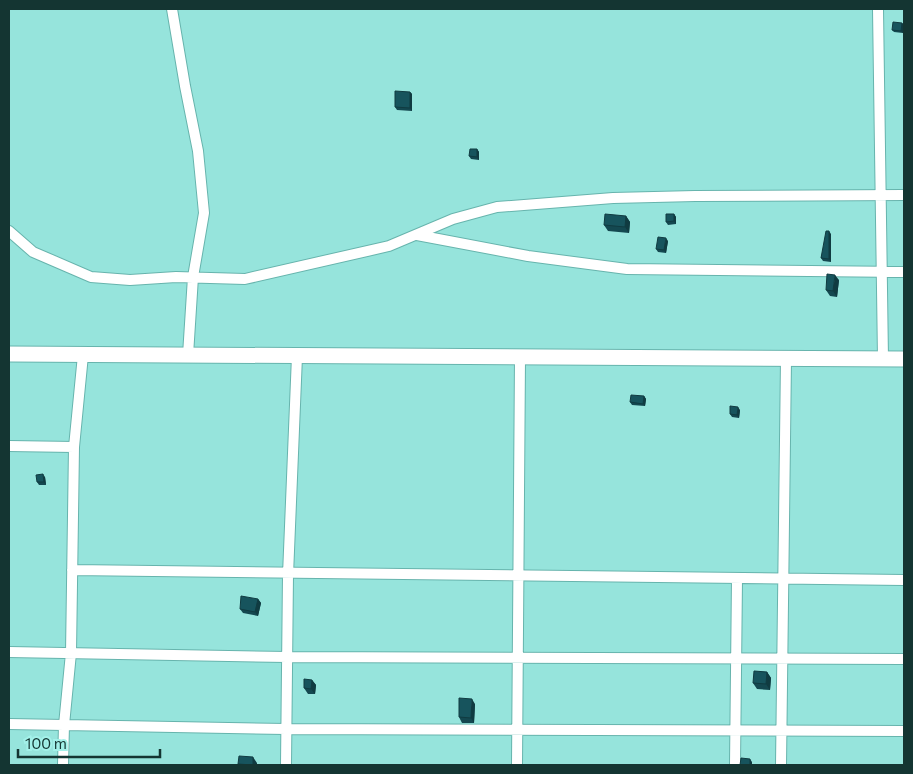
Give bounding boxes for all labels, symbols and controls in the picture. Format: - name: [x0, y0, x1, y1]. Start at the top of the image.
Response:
- scale bar: [18, 726, 160, 758]
- text: 100 m: [25, 734, 67, 752]

